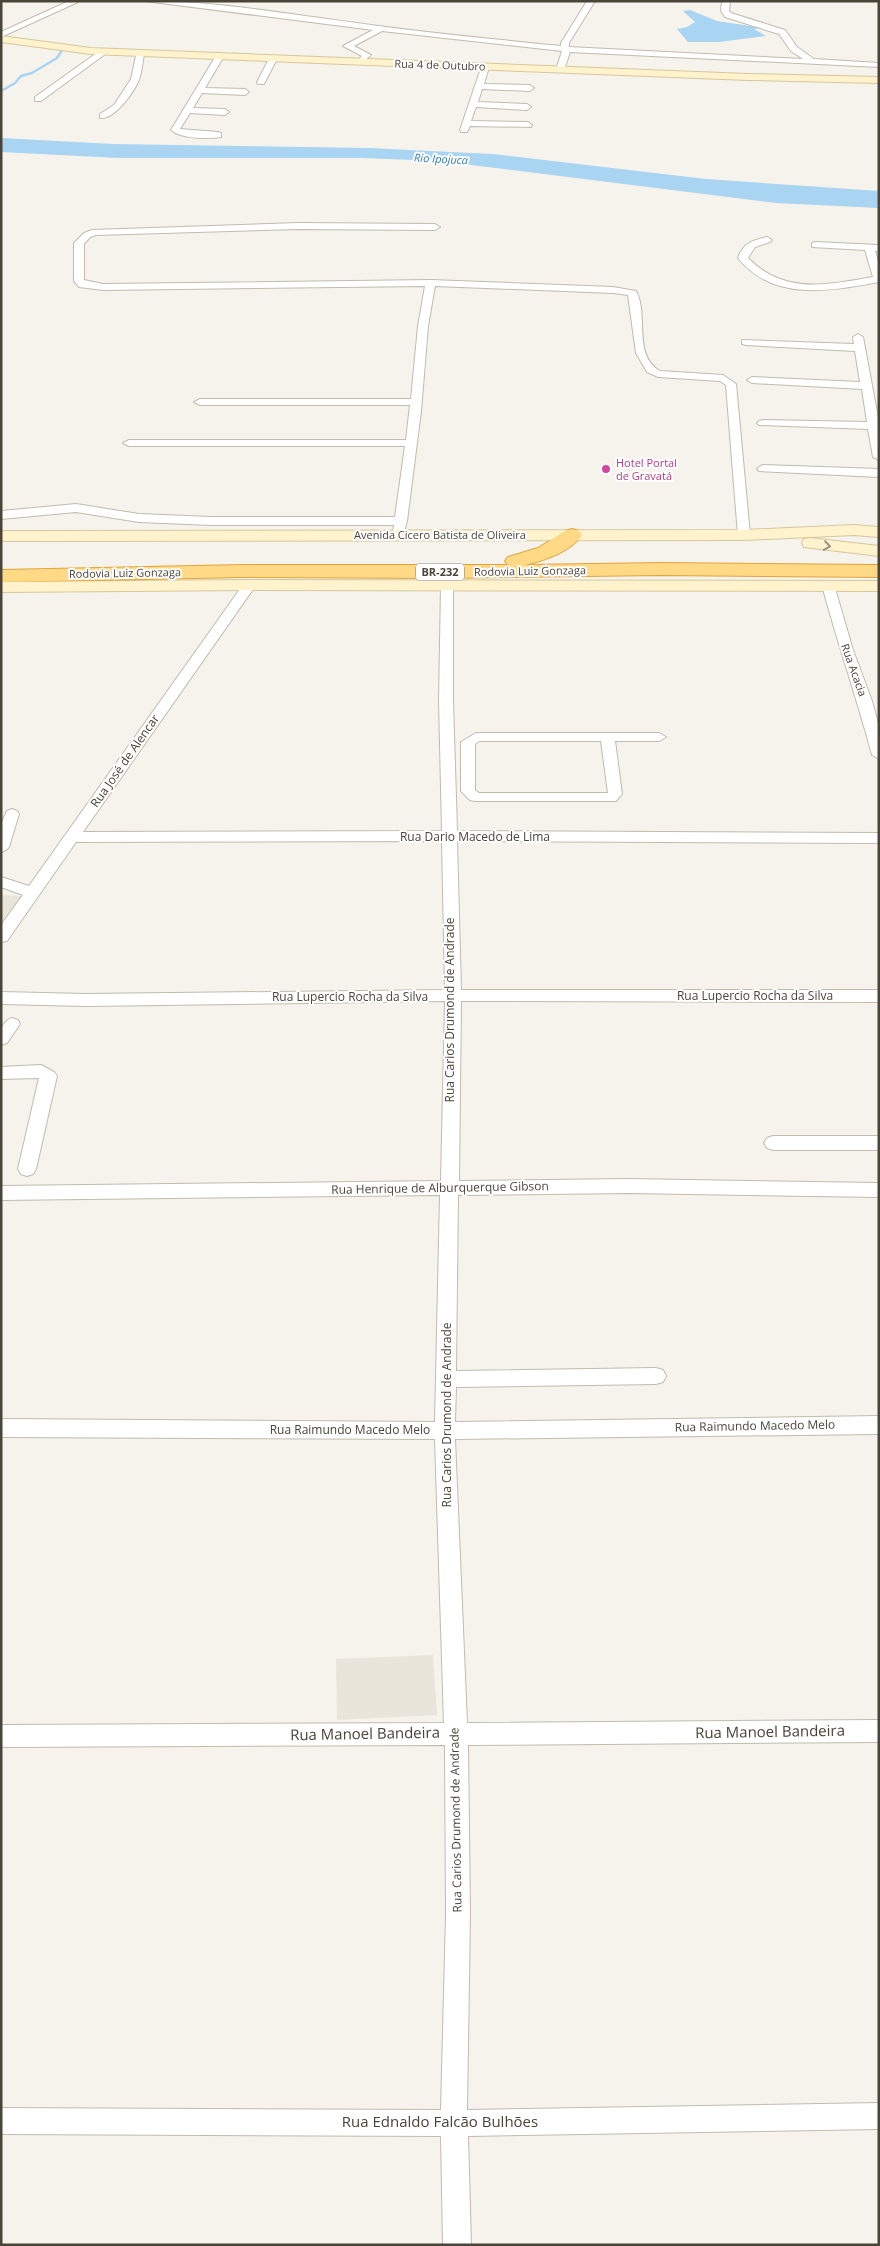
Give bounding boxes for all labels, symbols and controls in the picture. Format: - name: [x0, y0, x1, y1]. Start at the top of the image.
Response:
- street label: Rua 4 de Outubro: [394, 55, 486, 74]
- water label: Rio Ipojuca: [414, 150, 468, 167]
- place label: Hotel Portal de Gravatá: [616, 455, 677, 483]
- marker: Hotel Portal de Gravatá: [600, 463, 612, 475]
- street label: Avenida Cicero Batista de Oliveira: [354, 527, 526, 542]
- one-way arrow: [823, 540, 832, 550]
- street label: Rodovia Luiz Gonzaga: [474, 562, 586, 579]
- street label: Rodovia Luiz Gonzaga: [69, 564, 181, 581]
- road number: BR-232: [416, 564, 464, 580]
- street label: Rua Acacia: [838, 641, 871, 698]
- street label: Rua José de Alencar: [86, 711, 163, 811]
- street label: Rua Dario Macedo de Lima: [400, 828, 550, 845]
- street label: Rua Carios Drumond de Andrade: [441, 917, 458, 1103]
- street label: Rua Lupercio Rocha da Silva: [677, 987, 833, 1004]
- street label: Rua Lupercio Rocha da Silva: [272, 988, 428, 1005]
- street label: Rua Henrique de Alburquerque Gibson: [331, 1177, 549, 1198]
- street label: Rua Carios Drumond de Andrade: [438, 1322, 455, 1508]
- street label: Rua Raimundo Macedo Melo: [675, 1416, 835, 1435]
- street label: Rua Raimundo Macedo Melo: [270, 1421, 430, 1438]
- street label: Rua Manoel Bandeira: [695, 1720, 845, 1742]
- street label: Rua Manoel Bandeira: [290, 1722, 440, 1744]
- street label: Rua Carios Drumond de Andrade: [445, 1727, 466, 1913]
- street label: Rua Ednaldo Falcão Bulhões: [342, 2111, 538, 2131]

